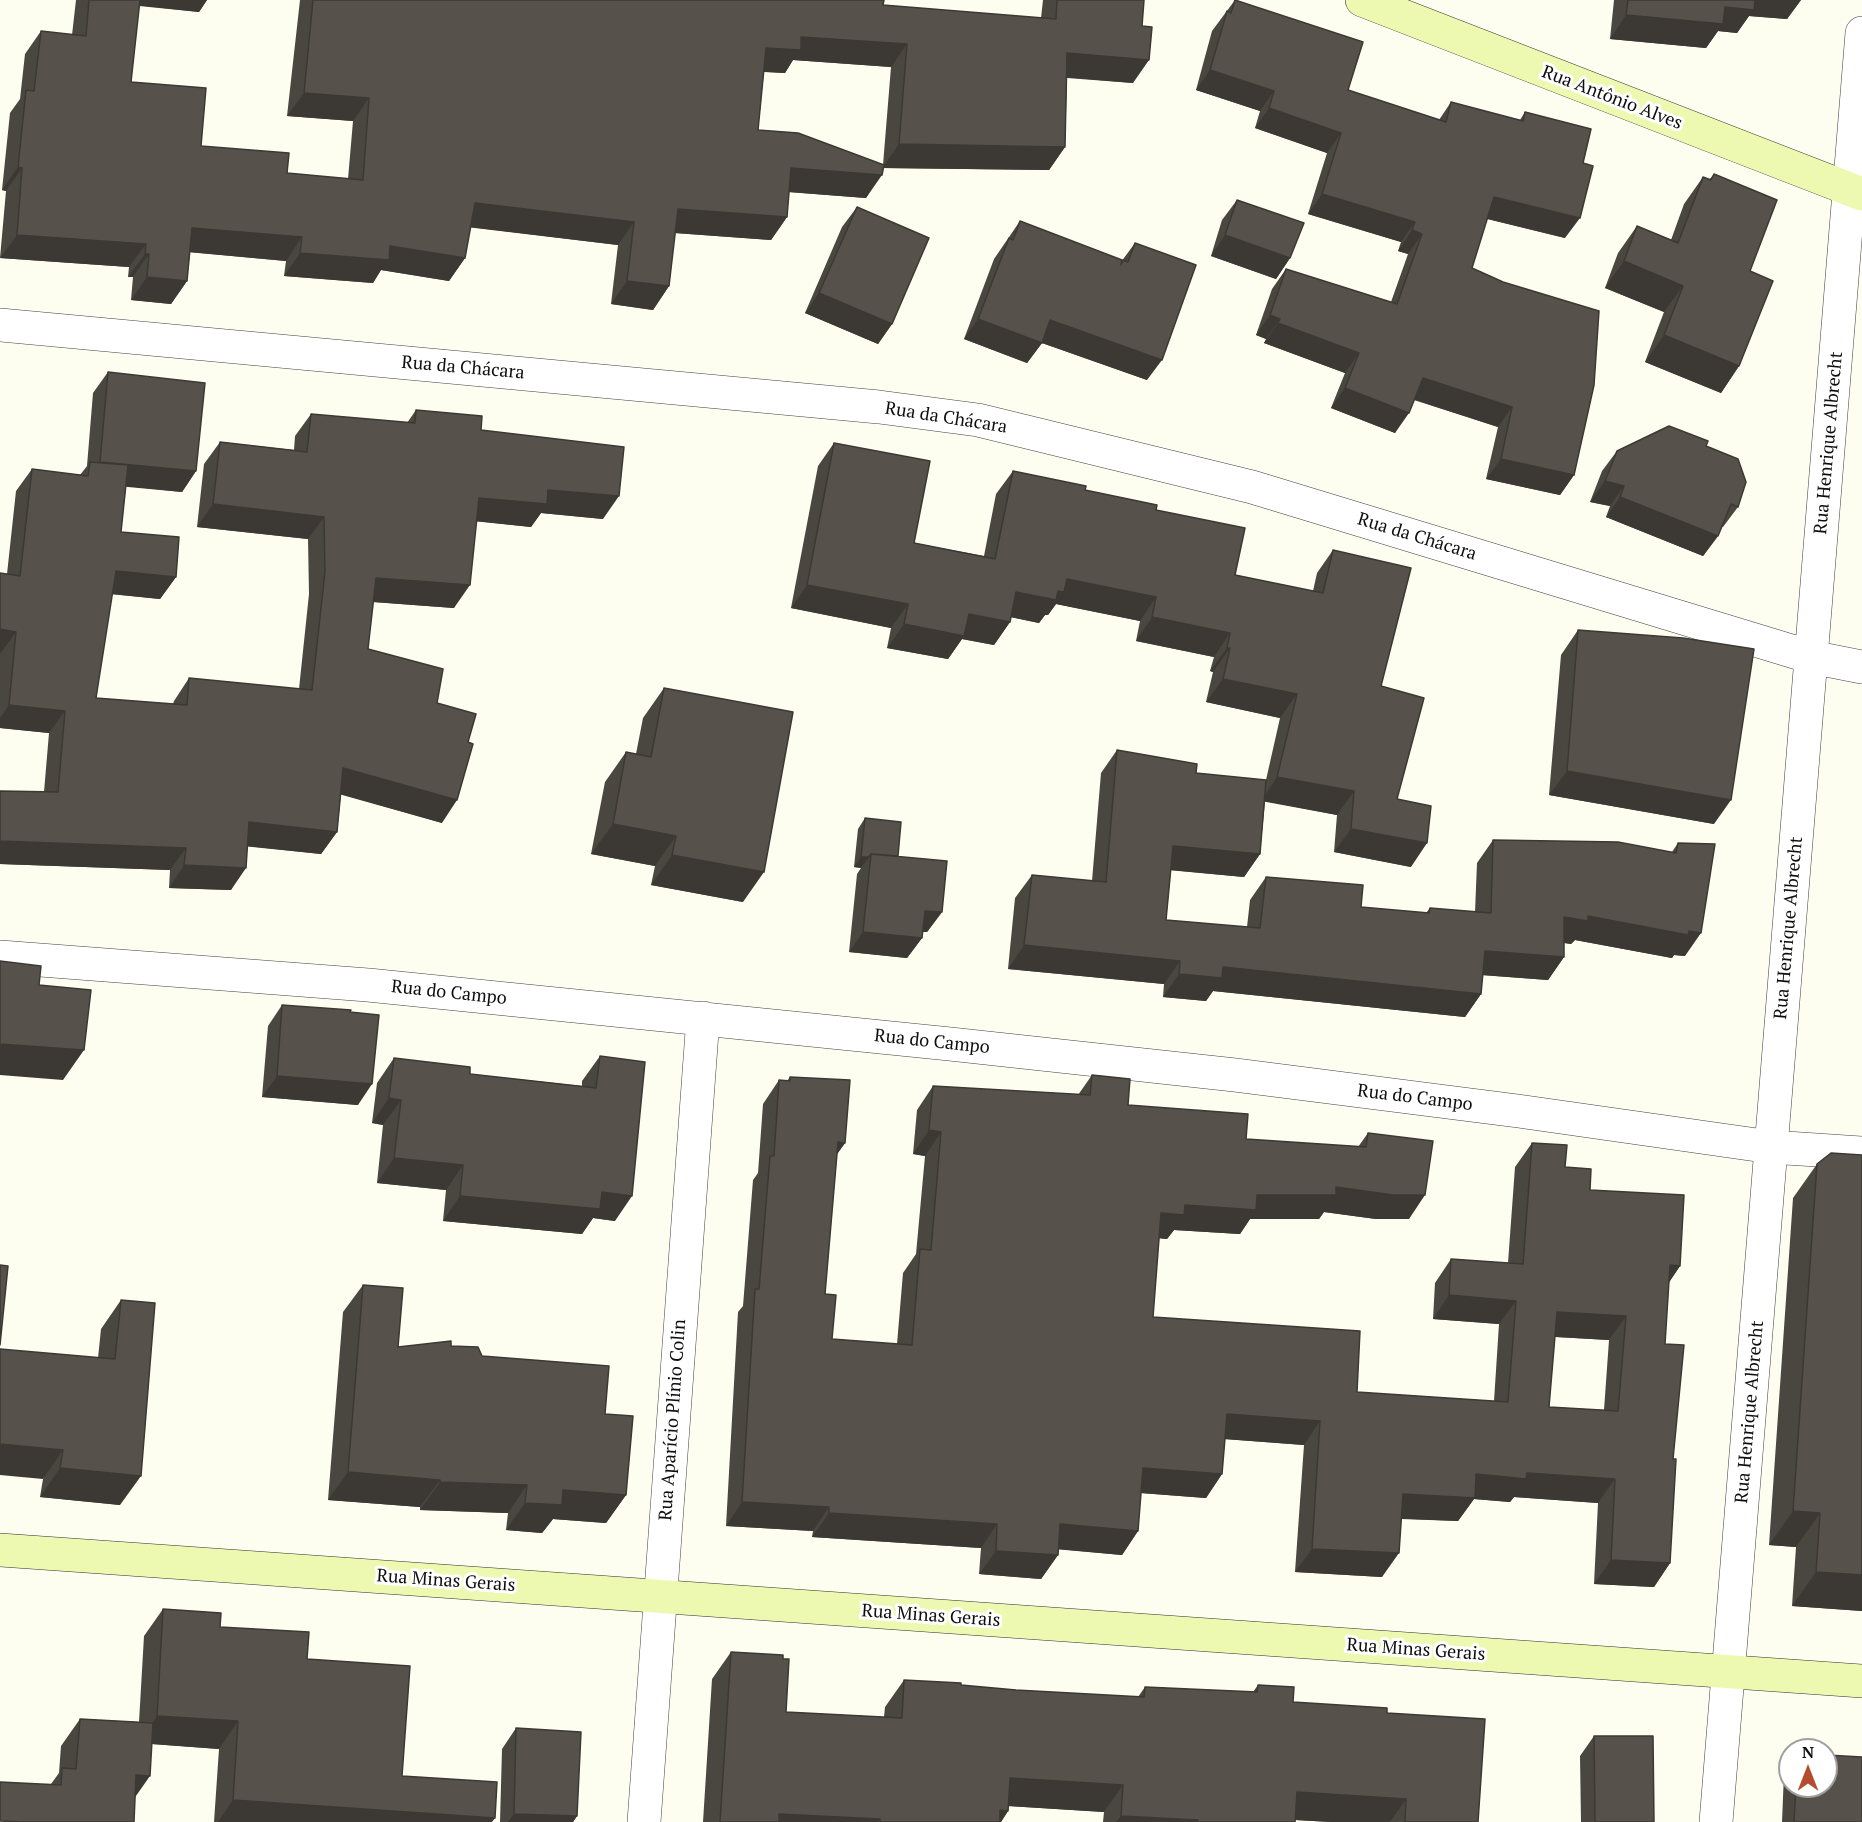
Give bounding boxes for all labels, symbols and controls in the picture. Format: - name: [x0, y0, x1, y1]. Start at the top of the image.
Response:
- street label: Rua Antônio Alves: [1539, 61, 1685, 135]
- street label: Rua Henrique Albrecht: [1810, 351, 1848, 535]
- street label: Rua da Chácara: [401, 352, 525, 384]
- street label: Rua da Chácara: [883, 398, 1009, 438]
- street label: Rua da Chácara: [1355, 509, 1479, 565]
- street label: Rua Henrique Albrecht: [1770, 836, 1808, 1020]
- street label: Rua do Campo: [390, 976, 508, 1010]
- street label: Rua do Campo: [873, 1025, 991, 1059]
- street label: Rua do Campo: [1356, 1080, 1474, 1116]
- street label: Rua Aparício Plínio Colin: [655, 1319, 691, 1521]
- street label: Rua Henrique Albrecht: [1731, 1320, 1769, 1504]
- street label: Rua Minas Gerais: [376, 1565, 516, 1597]
- street label: Rua Minas Gerais: [861, 1600, 1001, 1632]
- street label: Rua Minas Gerais: [1346, 1634, 1486, 1666]
- north arrow: [1778, 1738, 1838, 1798]
- text: N: [1802, 1741, 1814, 1763]

